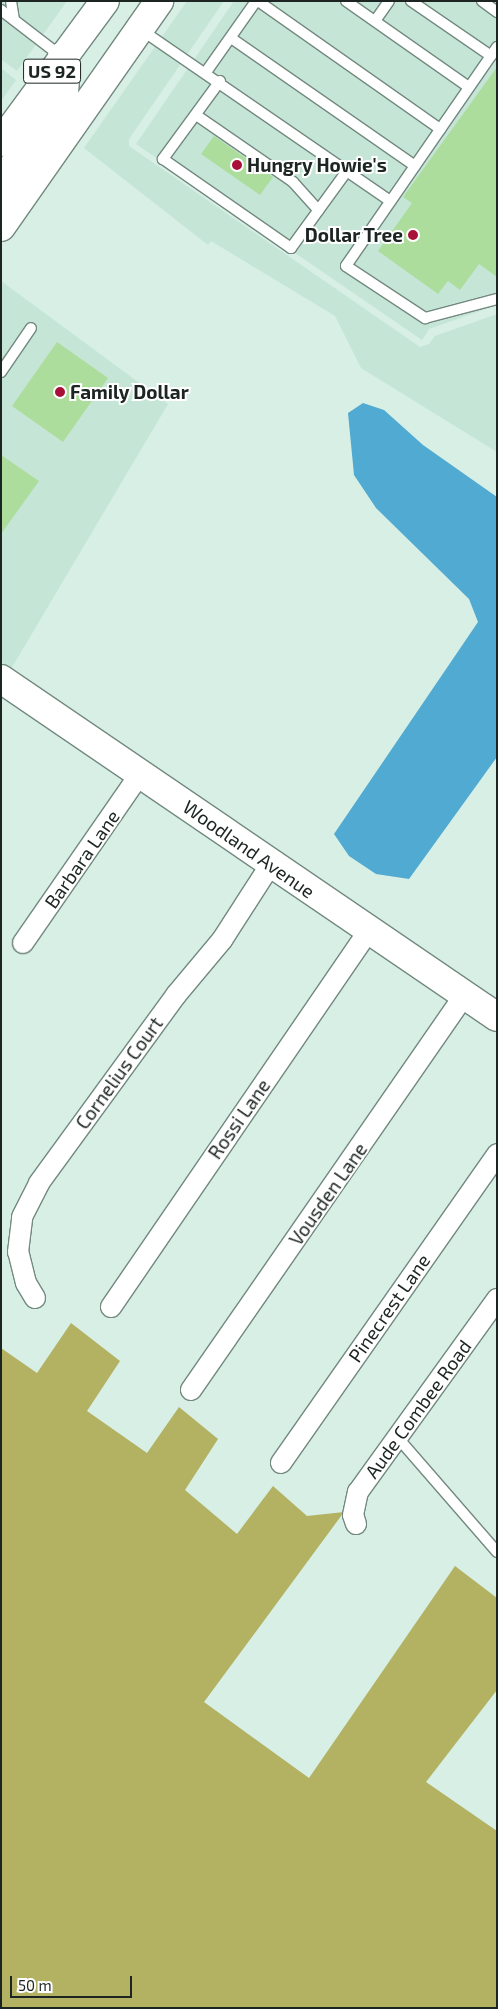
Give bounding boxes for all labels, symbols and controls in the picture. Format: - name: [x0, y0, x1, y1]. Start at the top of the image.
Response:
- road number: US 92: [22, 56, 82, 86]
- place label: Hungry Howie's: [247, 154, 387, 176]
- marker: Hungry Howie's: [231, 159, 243, 171]
- place label: Dollar Tree: [304, 224, 403, 246]
- marker: Dollar Tree: [407, 229, 419, 241]
- place label: Family Dollar: [70, 381, 189, 403]
- marker: Family Dollar: [54, 386, 66, 398]
- street label: Woodland Avenue: [179, 795, 319, 903]
- street label: Barbara Lane: [40, 805, 124, 913]
- street label: Cornelius Court: [71, 1013, 167, 1133]
- street label: Rossi Lane: [203, 1075, 275, 1163]
- street label: Vousden Lane: [284, 1138, 372, 1250]
- street label: Pinecrest Lane: [343, 1250, 435, 1366]
- street label: Aude Combee Road: [360, 1335, 476, 1483]
- scale bar: [12, 1966, 135, 1998]
- text: 50 m: [18, 1976, 52, 1994]

